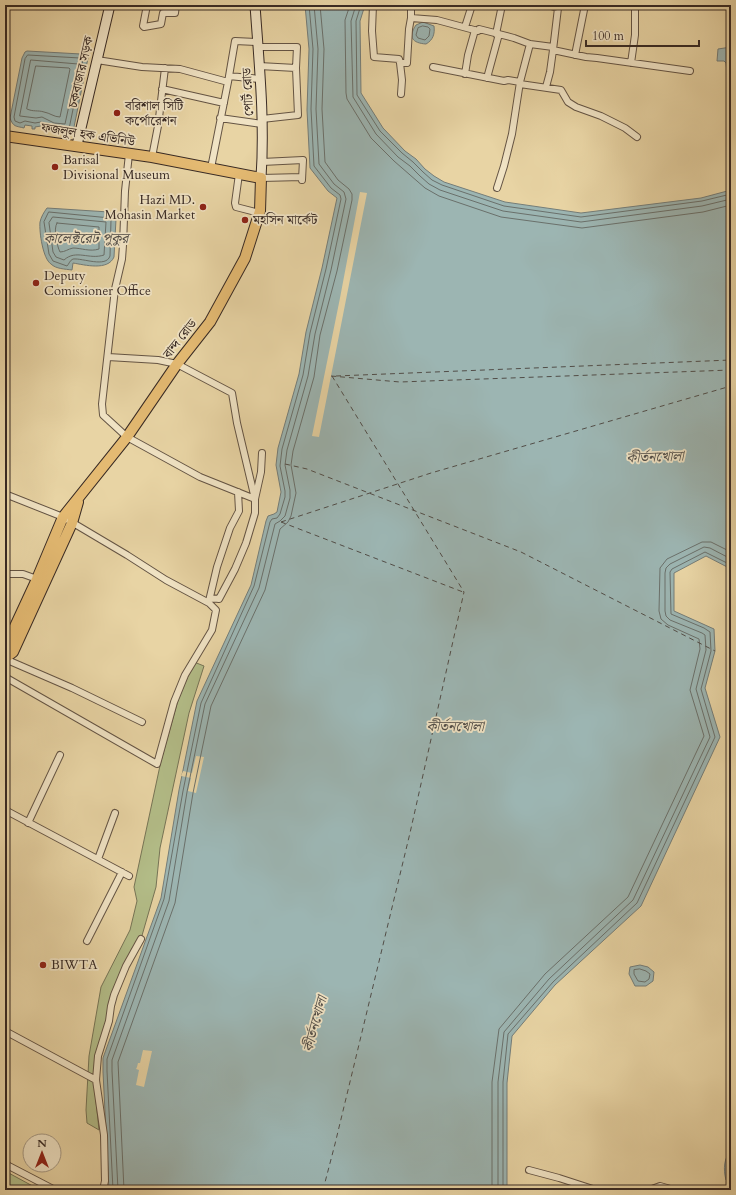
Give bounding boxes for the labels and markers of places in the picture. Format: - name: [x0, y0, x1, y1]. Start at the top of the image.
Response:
- place label: বরিশাল সিটি কর্পোরেশন: [124, 97, 184, 130]
- marker: বরিশাল সিটি কর্পোরেশন: [112, 108, 122, 118]
- place label: Barisal Divisional Museum: [63, 151, 170, 184]
- marker: Barisal Divisional Museum: [50, 162, 60, 172]
- place label: Hazi MD. Mohasin Market: [105, 191, 195, 224]
- marker: Hazi MD. Mohasin Market: [198, 202, 208, 212]
- place label: মহসিন মার্কেট: [252, 211, 318, 229]
- marker: মহসিন মার্কেট: [240, 215, 250, 225]
- place label: Deputy Comissioner Office: [44, 267, 151, 300]
- marker: Deputy Comissioner Office: [31, 278, 41, 288]
- place label: BIWTA: [51, 956, 98, 974]
- marker: BIWTA: [38, 960, 48, 970]

